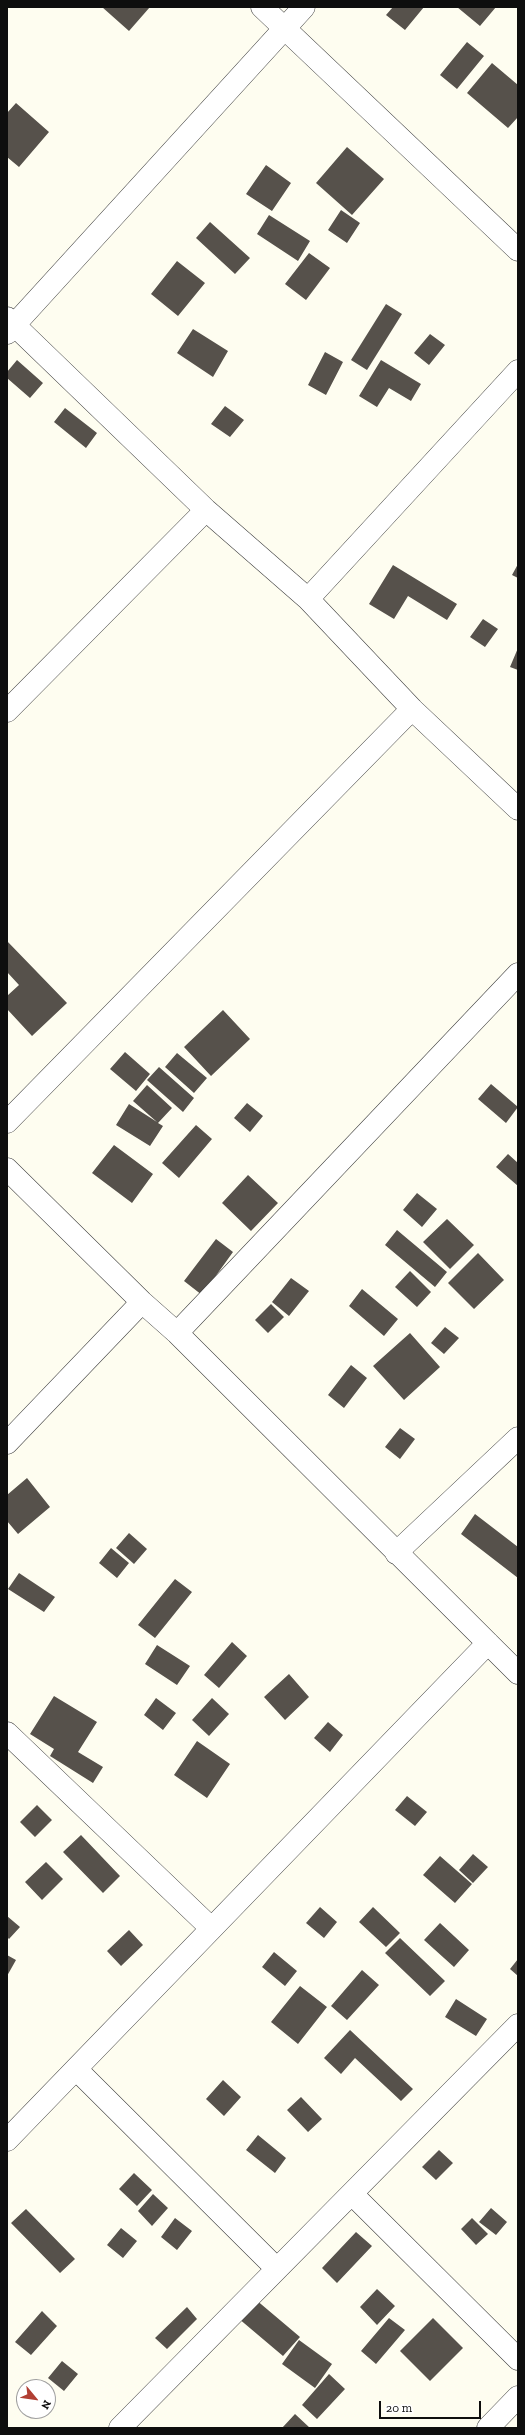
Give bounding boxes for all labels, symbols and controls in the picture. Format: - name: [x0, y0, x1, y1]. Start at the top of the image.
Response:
- north arrow: [16, 2379, 56, 2419]
- scale bar: [381, 2393, 483, 2419]
- text: N: [38, 2398, 54, 2411]
- text: 20 m: [386, 2401, 412, 2415]

